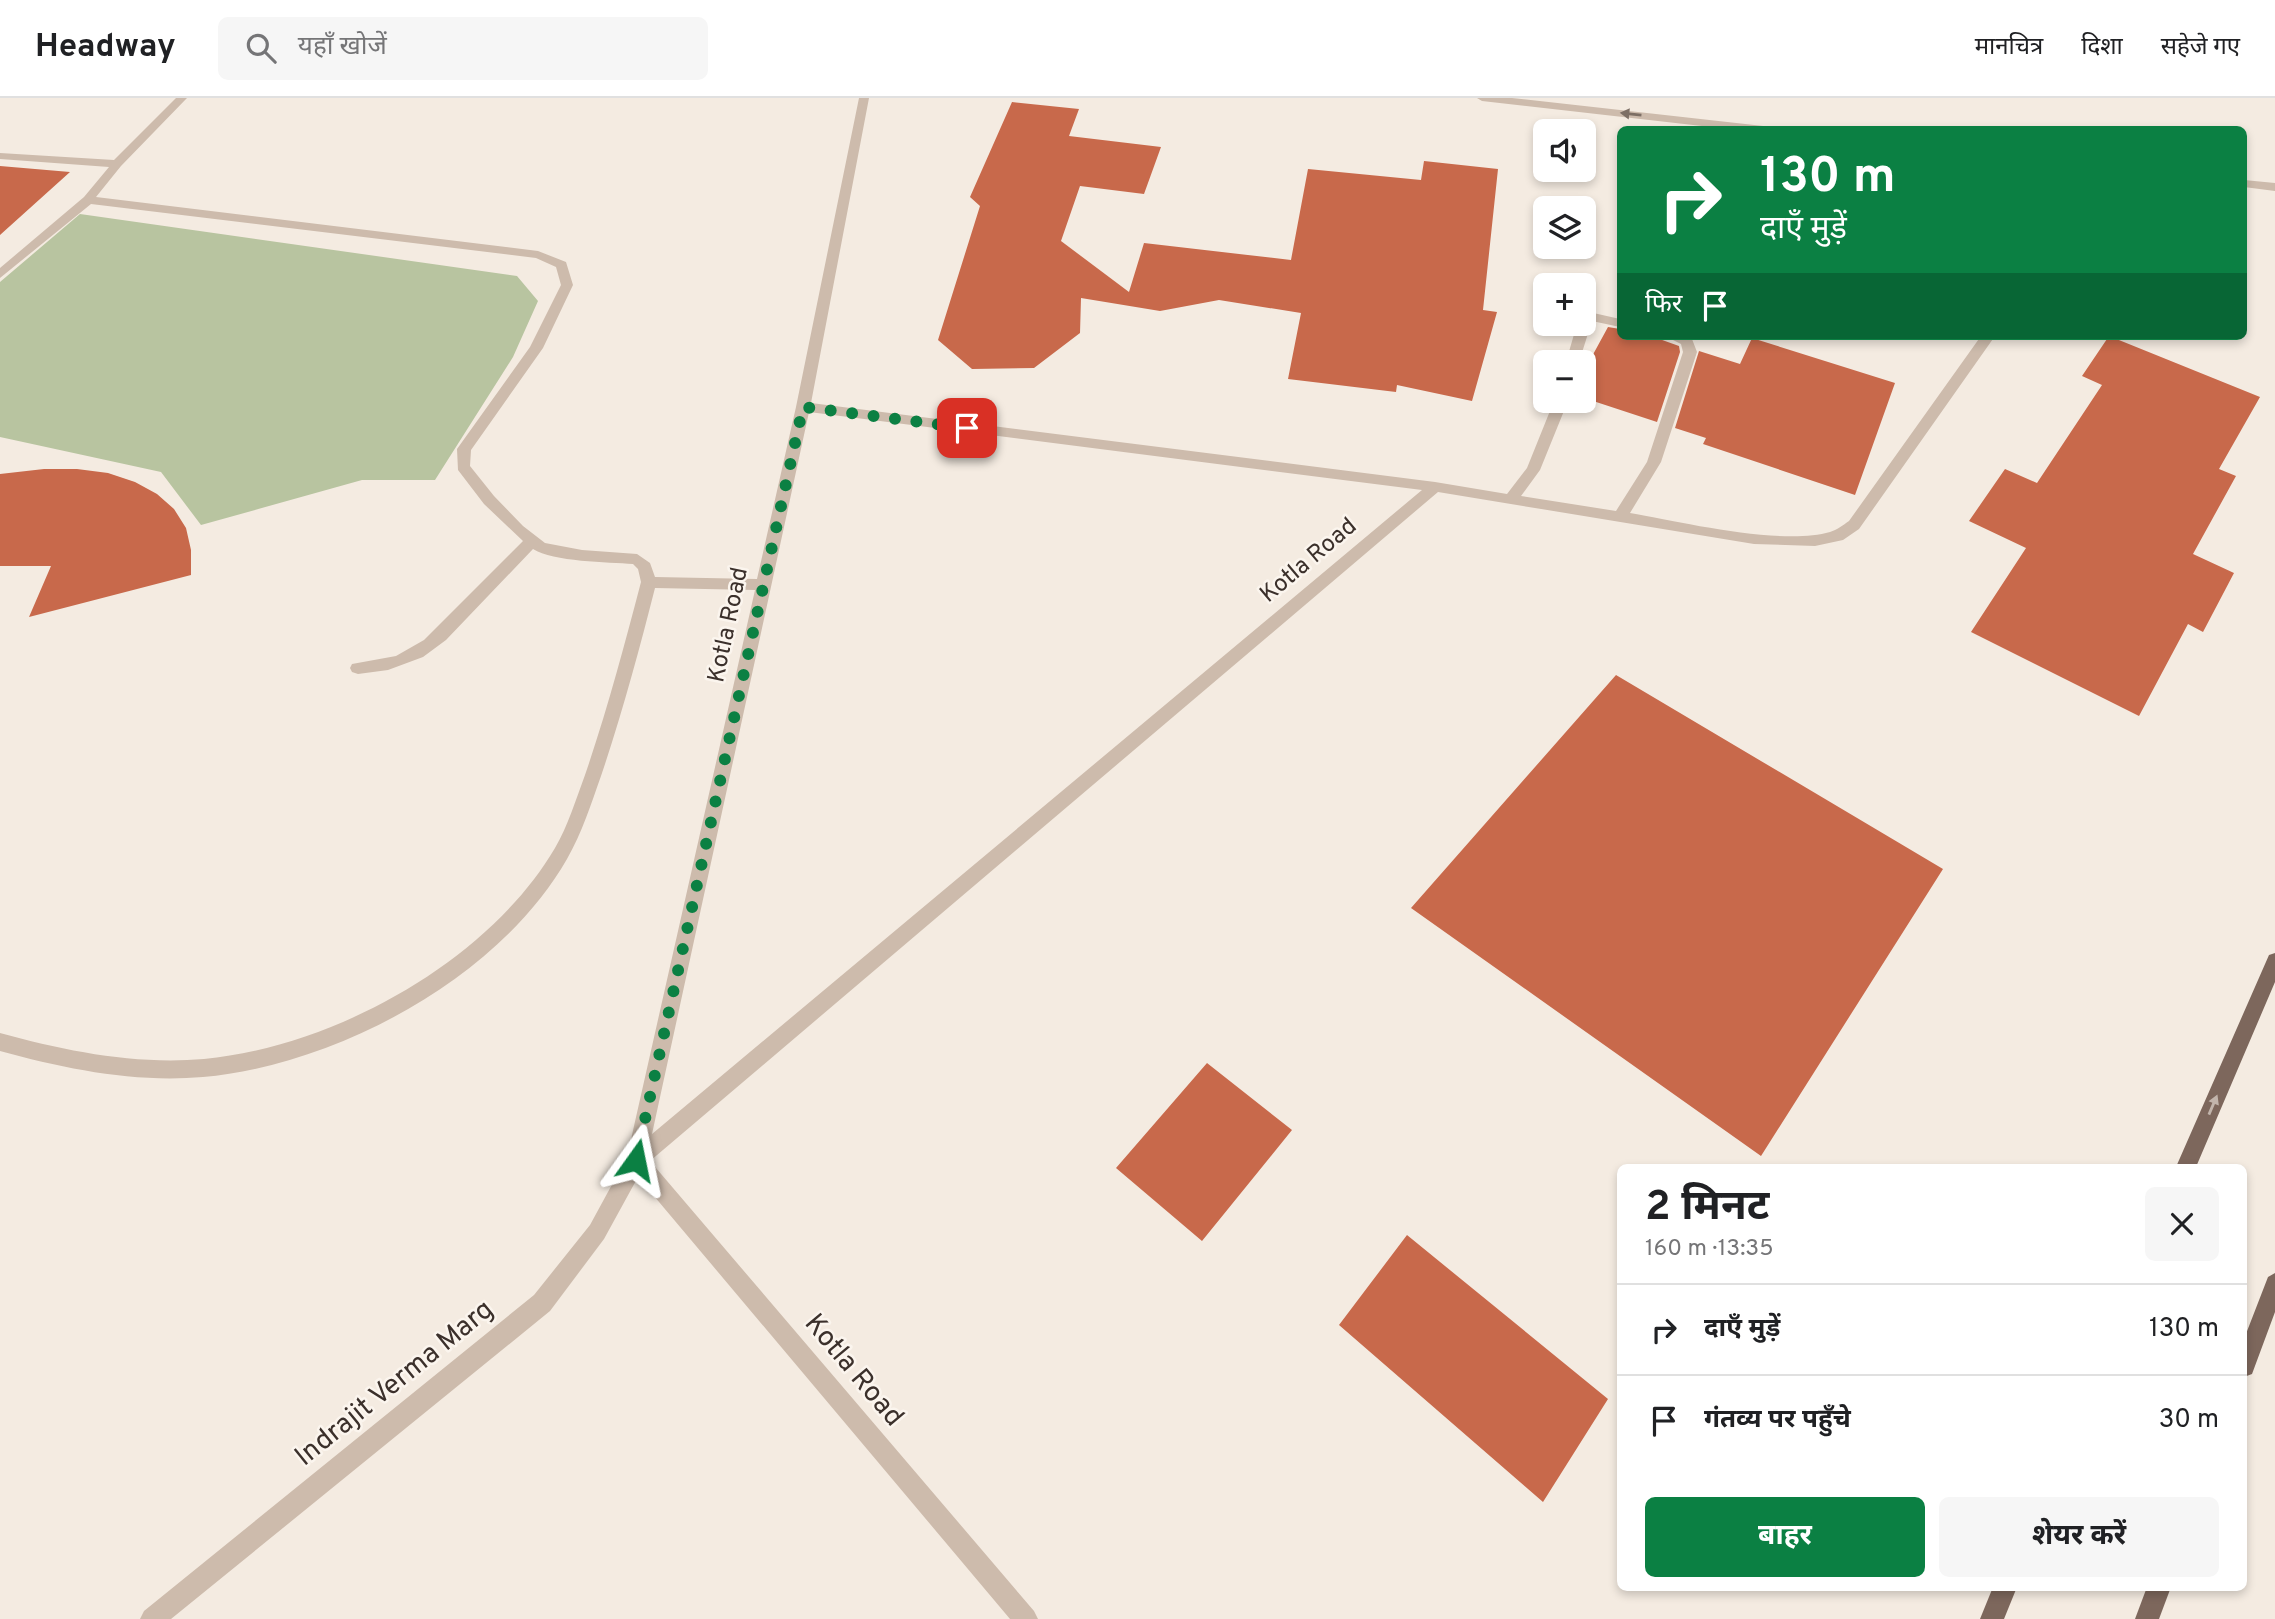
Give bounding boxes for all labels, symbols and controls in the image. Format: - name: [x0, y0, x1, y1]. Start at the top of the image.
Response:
- search box: [218, 17, 708, 80]
- text: Headway: [35, 27, 176, 69]
- icon: search: [242, 29, 280, 67]
- text: यहाँ खोजें: [298, 31, 387, 64]
- text: मानचित्र: [1975, 33, 2043, 63]
- text: दिशा: [2081, 33, 2123, 63]
- text: सहेजे गए: [2161, 33, 2240, 63]
- one-way arrow: [1619, 109, 1641, 120]
- map controls: [1533, 119, 1596, 413]
- button: sound: [1533, 119, 1596, 182]
- text: 130 m: [1760, 148, 1896, 210]
- icon: right: [1645, 154, 1736, 245]
- button: layers: [1533, 196, 1596, 259]
- text: दाएँ मुड़ें: [1760, 210, 1847, 250]
- button: +: [1533, 273, 1596, 336]
- icon: arrive: [1696, 287, 1734, 325]
- text: फिर: [1645, 289, 1682, 322]
- button: −: [1533, 350, 1596, 413]
- pin: [937, 398, 997, 458]
- icon: arrive: [948, 409, 986, 447]
- street label: Kotla Road: [1255, 512, 1363, 610]
- street label: Kotla Road: [702, 565, 756, 685]
- one-way arrow: [2208, 1094, 2219, 1115]
- position arrow: [599, 1123, 673, 1197]
- text: 2 मिनट: [1645, 1182, 1769, 1235]
- button: close: [2145, 1187, 2219, 1261]
- text: 160 m · 13:35: [1645, 1235, 1774, 1264]
- street label: Indrajit Verma Marg: [288, 1293, 502, 1475]
- street label: Kotla Road: [795, 1307, 911, 1435]
- icon: right: [1645, 1311, 1683, 1349]
- text: दाएँ मुड़ें: [1704, 1313, 1780, 1346]
- text: 130 m: [2149, 1313, 2219, 1346]
- icon: arrive: [1645, 1402, 1683, 1440]
- text: गंतव्य पर पहुँचे: [1704, 1404, 1851, 1437]
- text: 30 m: [2159, 1404, 2219, 1437]
- button: बाहर: [1645, 1497, 1925, 1577]
- button: शेयर करें: [1939, 1497, 2219, 1577]

